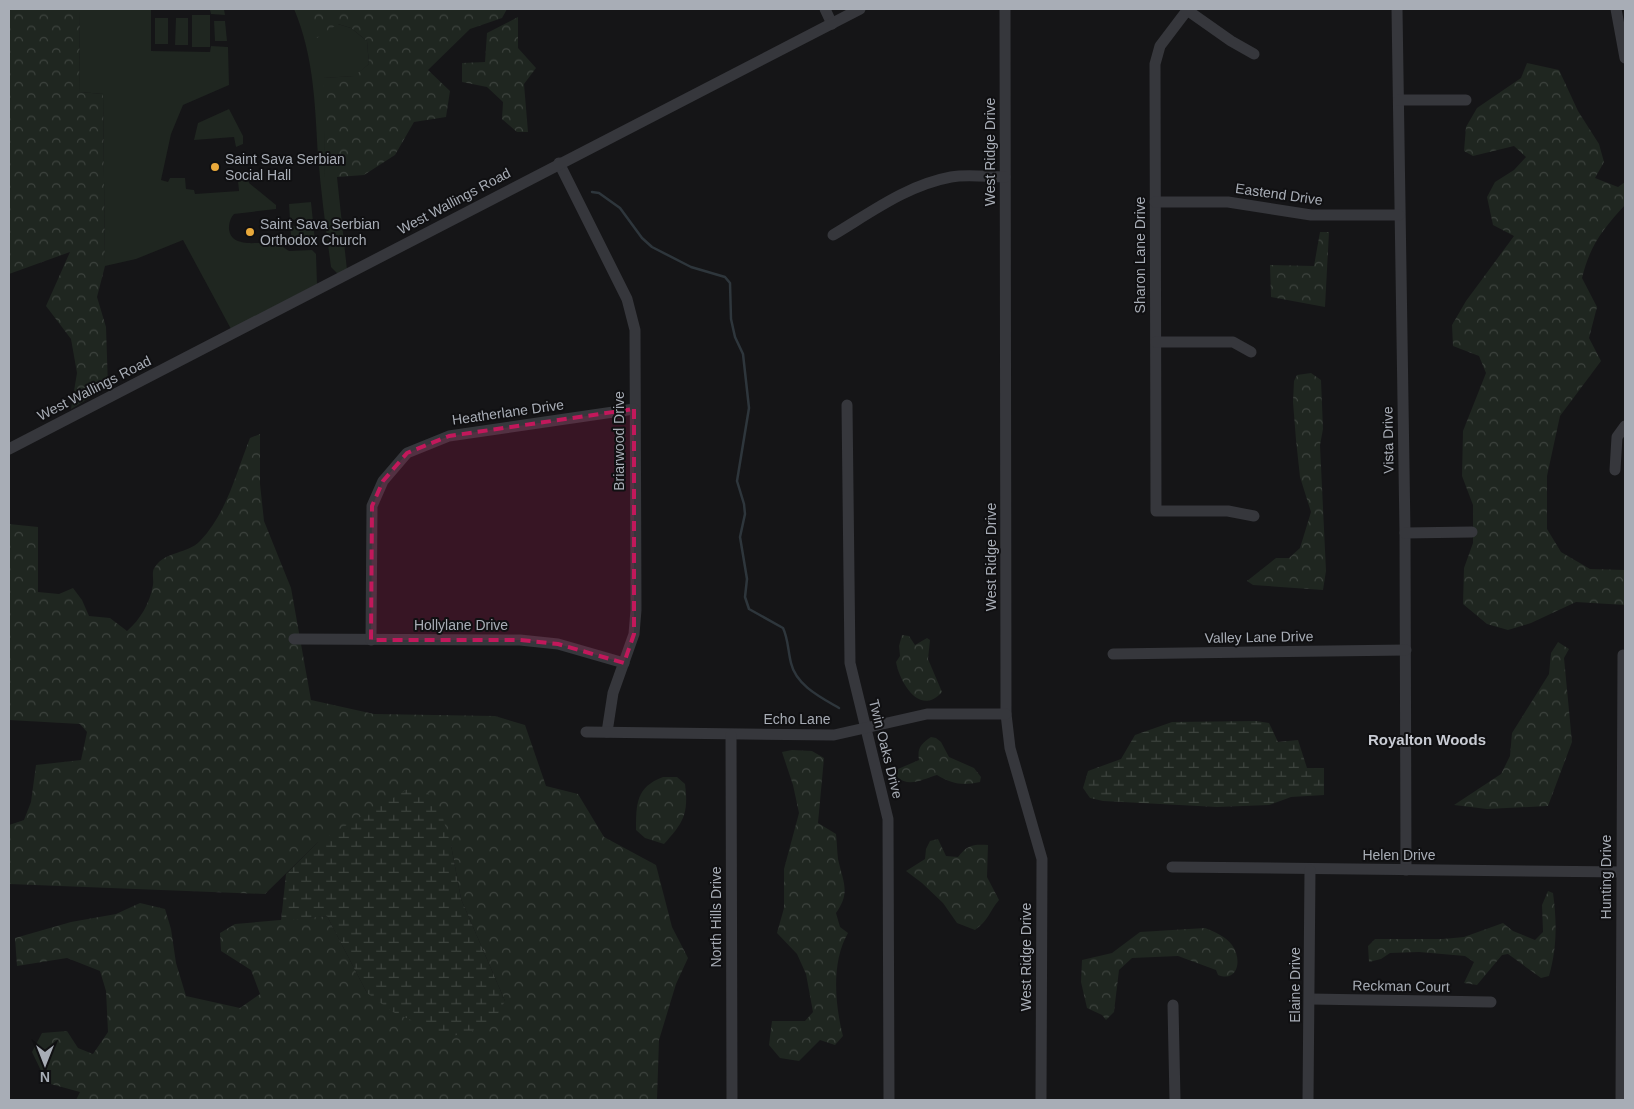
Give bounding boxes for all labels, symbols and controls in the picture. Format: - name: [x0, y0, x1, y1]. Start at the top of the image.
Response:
- street label: West Ridge Drive: [982, 97, 998, 206]
- place label: Saint Sava Serbian Social Hall: [225, 151, 345, 183]
- marker: Saint Sava Serbian Social Hall: [209, 161, 221, 173]
- street label: West Wallings Road: [395, 165, 513, 237]
- street label: Eastend Drive: [1234, 180, 1324, 208]
- street label: Sharon Lane Drive: [1132, 196, 1148, 313]
- place label: Saint Sava Serbian Orthodox Church: [260, 216, 380, 248]
- marker: Saint Sava Serbian Orthodox Church: [244, 226, 256, 238]
- street label: West Wallings Road: [35, 352, 153, 424]
- street label: Briarwood Drive: [611, 391, 627, 491]
- street label: Heatherlane Drive: [451, 396, 565, 428]
- street label: Vista Drive: [1379, 406, 1397, 474]
- street label: West Ridge Drive: [983, 502, 999, 611]
- street label: Hollylane Drive: [414, 617, 508, 633]
- street label: Valley Lane Drive: [1205, 628, 1314, 646]
- street label: Twin Oaks Drive: [866, 698, 906, 801]
- street label: Echo Lane: [764, 711, 831, 727]
- district label: Royalton Woods: [1368, 731, 1486, 748]
- street label: Hunting Drive: [1598, 834, 1614, 919]
- street label: Helen Drive: [1362, 847, 1436, 863]
- street label: North Hills Drive: [708, 866, 724, 968]
- street label: West Ridge Drive: [1018, 902, 1034, 1011]
- street label: Elaine Drive: [1287, 947, 1303, 1023]
- street label: Reckman Court: [1352, 977, 1450, 995]
- north arrow: [20, 1039, 70, 1089]
- text: N: [40, 1069, 50, 1085]

